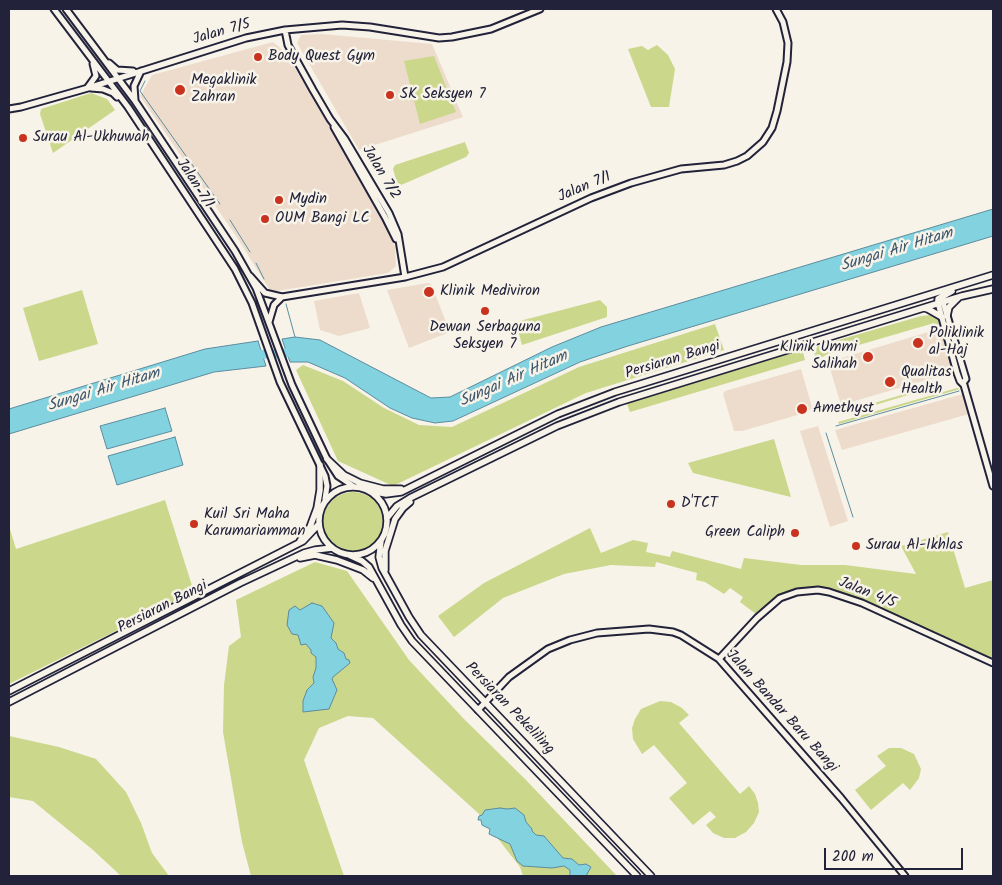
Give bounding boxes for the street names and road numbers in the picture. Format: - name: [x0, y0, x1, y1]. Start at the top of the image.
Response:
- street label: Jalan 7/5: [191, 16, 253, 50]
- street label: Jalan 7/2: [357, 143, 403, 203]
- street label: Jalan 7/1: [171, 156, 217, 212]
- street label: Jalan 7/1: [556, 169, 614, 207]
- street label: Persiaran Bangi: [623, 338, 723, 384]
- street label: Jalan 4/5: [836, 574, 898, 614]
- street label: Persiaran Bangi: [115, 578, 211, 638]
- street label: Jalan Bandar Baru Bangi: [721, 647, 841, 777]
- street label: Persiaran Pekeliling: [460, 659, 558, 759]

